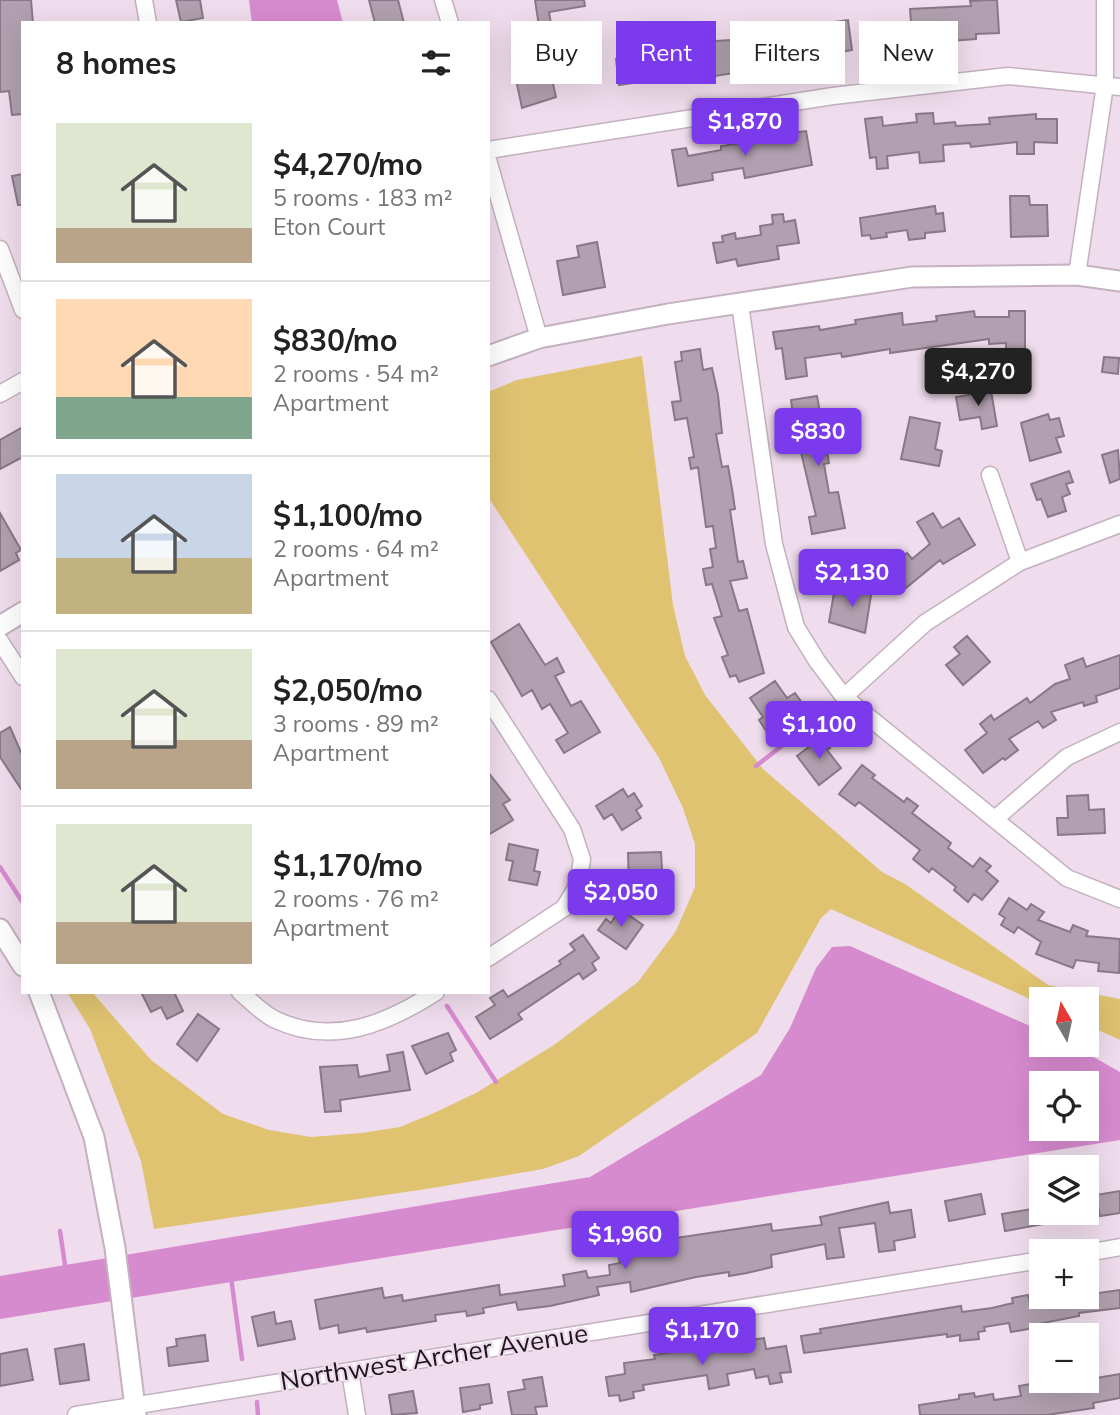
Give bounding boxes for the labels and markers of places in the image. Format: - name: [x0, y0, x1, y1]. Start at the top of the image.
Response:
- pin: $1,870: [688, 99, 802, 158]
- pin: $4,270: [921, 348, 1035, 408]
- pin: $830: [777, 408, 859, 468]
- pin: $2,130: [795, 550, 909, 609]
- pin: $1,100: [762, 702, 876, 761]
- pin: $2,050: [564, 870, 678, 929]
- pin: $1,960: [568, 1212, 682, 1271]
- pin: $1,170: [645, 1308, 759, 1367]

